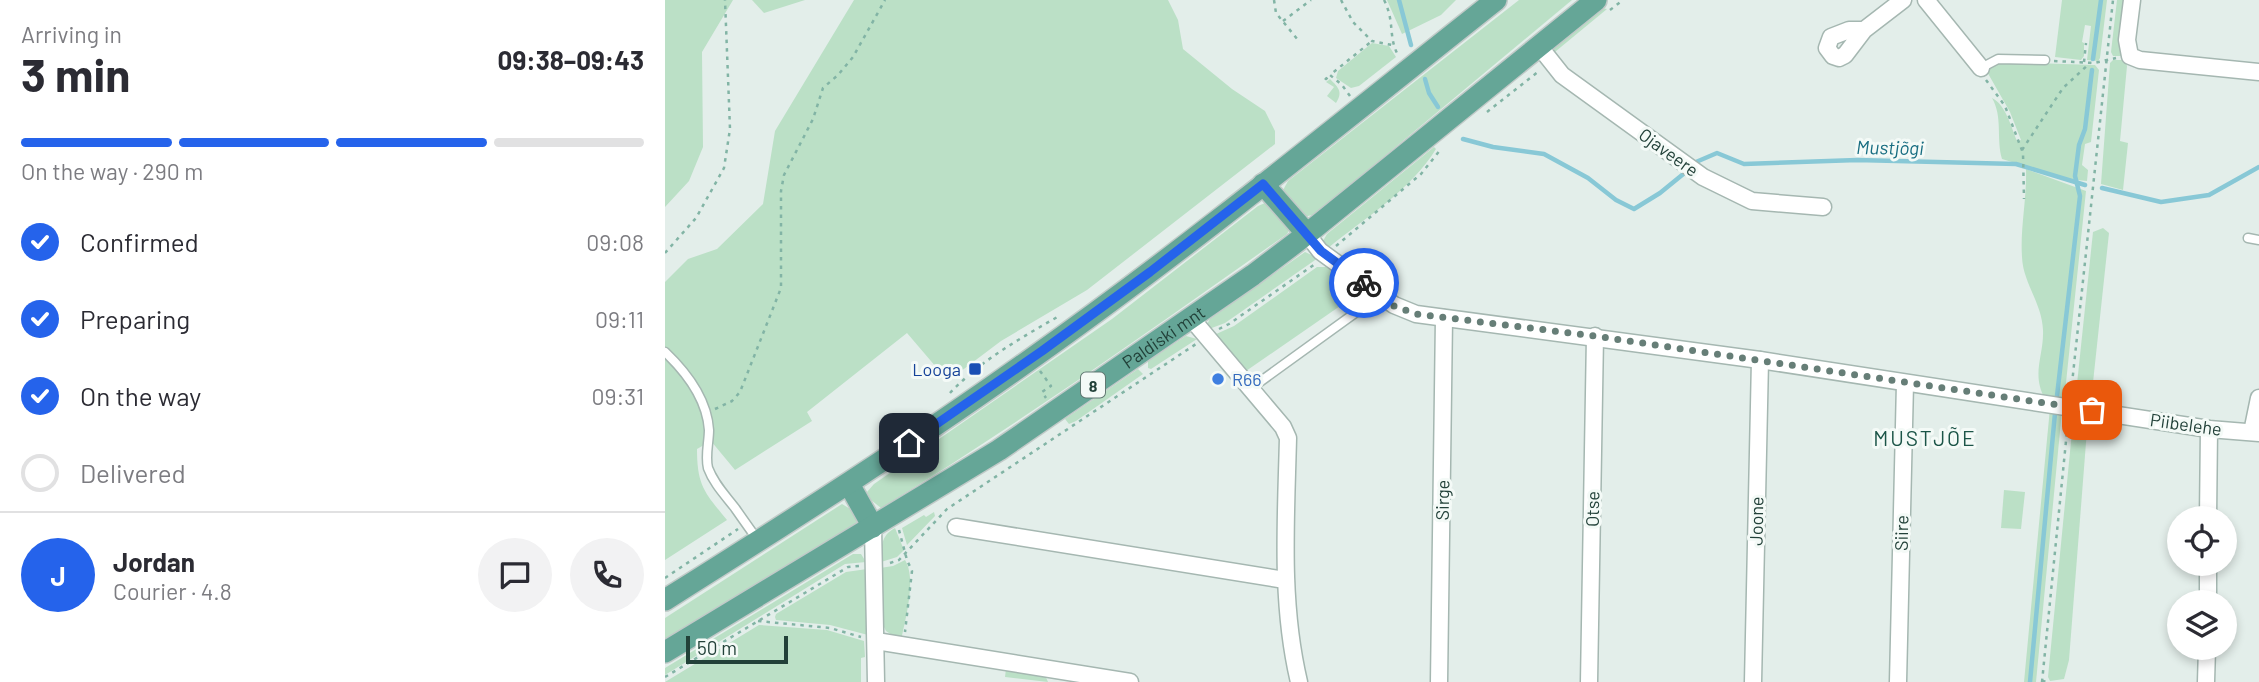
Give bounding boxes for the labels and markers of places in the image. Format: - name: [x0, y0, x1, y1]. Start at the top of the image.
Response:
- place label: Looga: [912, 358, 961, 380]
- marker: Looga: [967, 361, 983, 377]
- place label: R66: [1232, 368, 1262, 390]
- marker: R66: [1210, 371, 1226, 387]
- pin: [2062, 380, 2122, 440]
- pin: [879, 413, 939, 473]

